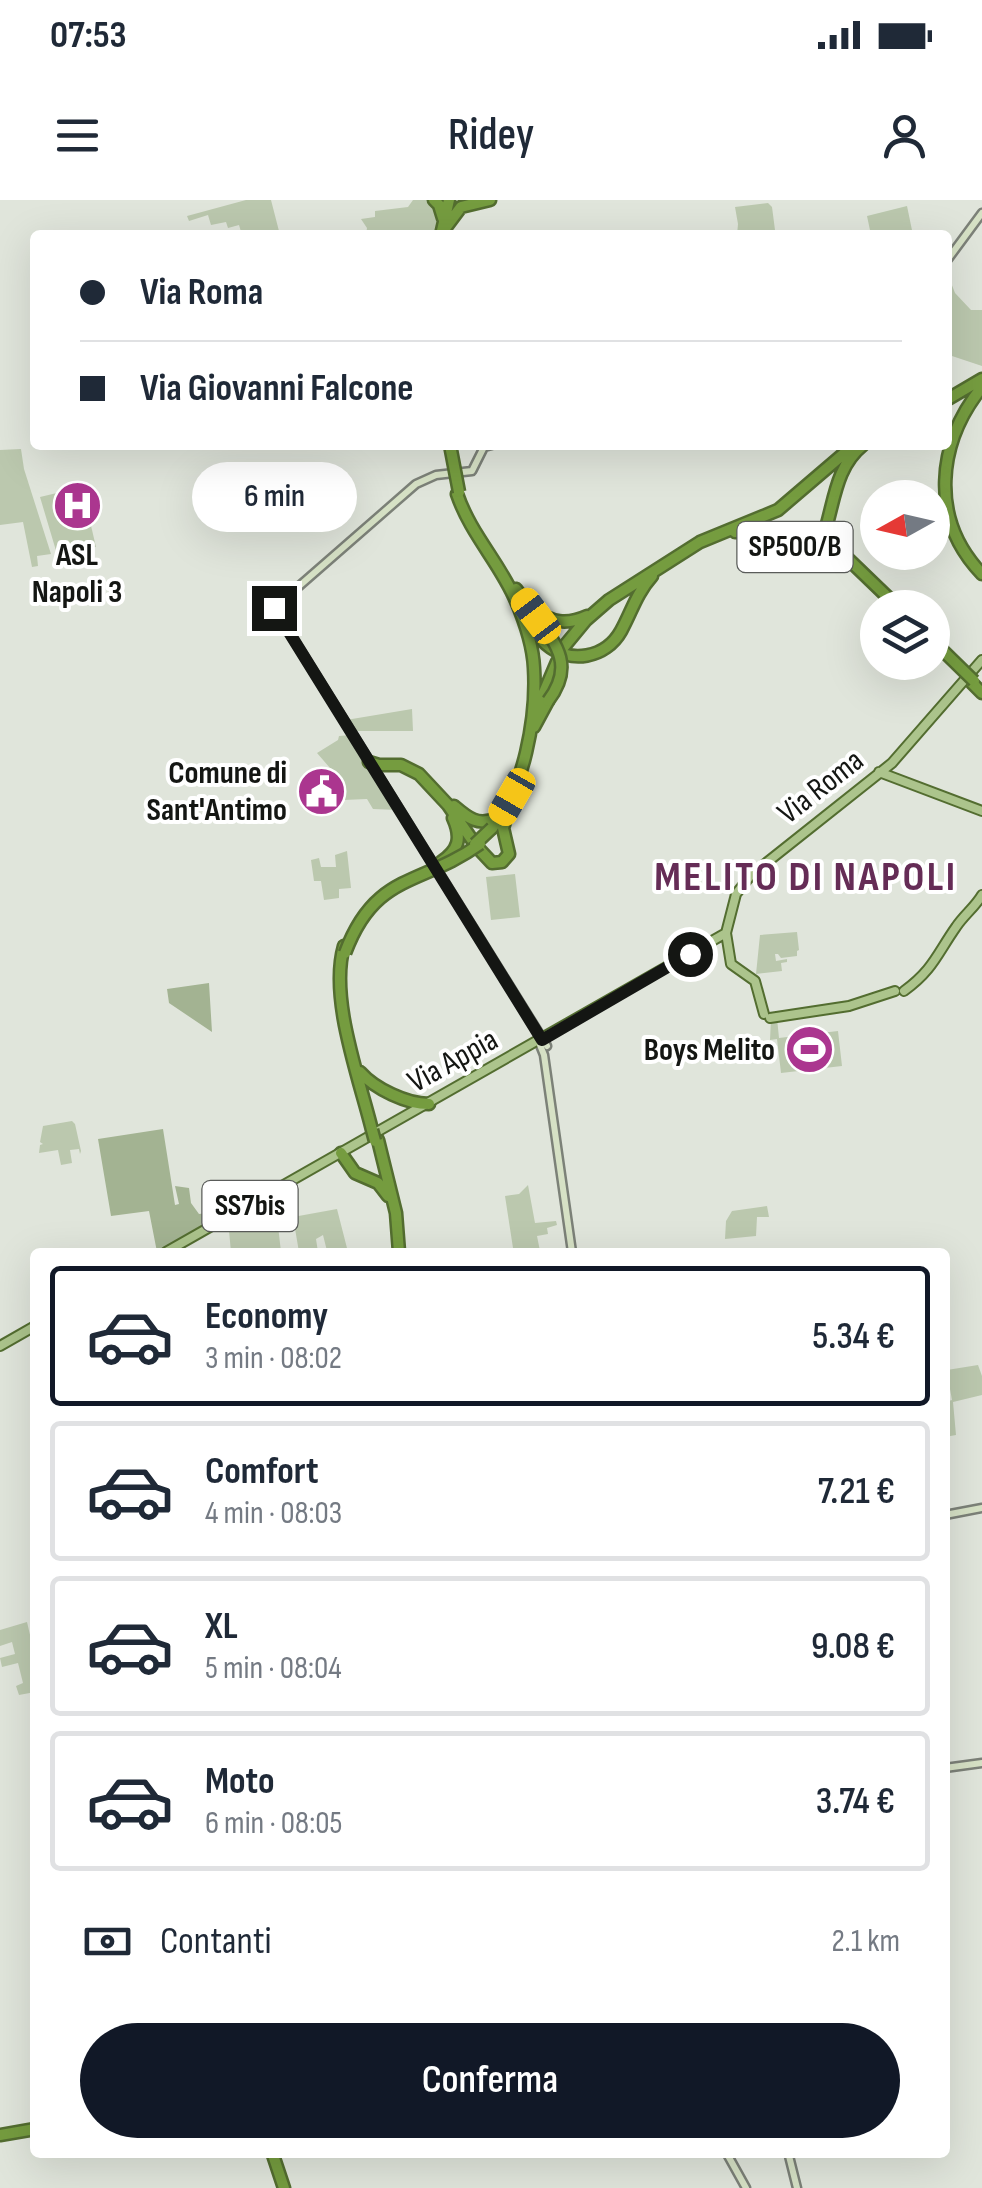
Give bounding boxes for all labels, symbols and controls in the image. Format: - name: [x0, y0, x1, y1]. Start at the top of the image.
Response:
- text: 07:53: [50, 13, 127, 58]
- icon: menu: [50, 108, 105, 163]
- text: Ridey: [448, 108, 534, 163]
- icon: person: [877, 108, 932, 163]
- text: Via Roma: [140, 270, 263, 315]
- text: Via Giovanni Falcone: [140, 366, 414, 411]
- callout: 6 min: [192, 463, 356, 533]
- text: 6 min: [244, 477, 305, 516]
- hospital icon: ASL Napoli 3: [51, 479, 103, 531]
- north arrow: [860, 480, 950, 570]
- map controls: [860, 480, 950, 680]
- road number: SP500/B: [738, 522, 852, 572]
- place label: ASL Napoli 3: [32, 536, 122, 612]
- car: [506, 583, 566, 649]
- route end: [252, 586, 297, 631]
- button: layers: [860, 590, 950, 680]
- street label: Via Roma: [770, 741, 872, 833]
- place label: Comune di Sant'Antimo: [146, 754, 287, 830]
- car: [484, 764, 540, 830]
- public building icon: Comune di Sant'Antimo: [296, 765, 348, 817]
- district label: MELITO DI NAPOLI: [654, 852, 958, 903]
- route start: [668, 932, 713, 977]
- street label: Via Appia: [401, 1020, 505, 1102]
- sports icon: Boys Melito: [784, 1024, 836, 1076]
- place label: Boys Melito: [644, 1031, 775, 1070]
- road number: SS7bis: [202, 1181, 298, 1231]
- icon: car: [85, 1291, 175, 1381]
- text: Economy: [205, 1294, 328, 1339]
- text: 5.34 €: [812, 1314, 895, 1359]
- text: 3 min · 08:02: [205, 1339, 342, 1378]
- icon: car: [85, 1446, 175, 1536]
- text: Comfort: [205, 1449, 319, 1494]
- text: 7.21 €: [818, 1469, 895, 1514]
- text: 4 min · 08:03: [205, 1494, 342, 1533]
- icon: car: [85, 1601, 175, 1691]
- text: XL: [205, 1604, 238, 1649]
- text: 9.08 €: [811, 1624, 895, 1669]
- text: 5 min · 08:04: [205, 1649, 342, 1688]
- icon: car: [85, 1756, 175, 1846]
- text: Moto: [205, 1759, 275, 1804]
- text: 3.74 €: [816, 1779, 895, 1824]
- text: 6 min · 08:05: [205, 1804, 342, 1843]
- icon: cash: [80, 1914, 135, 1969]
- text: Contanti: [160, 1919, 272, 1964]
- text: 2.1 km: [831, 1922, 900, 1961]
- button: Conferma: [80, 2023, 900, 2138]

